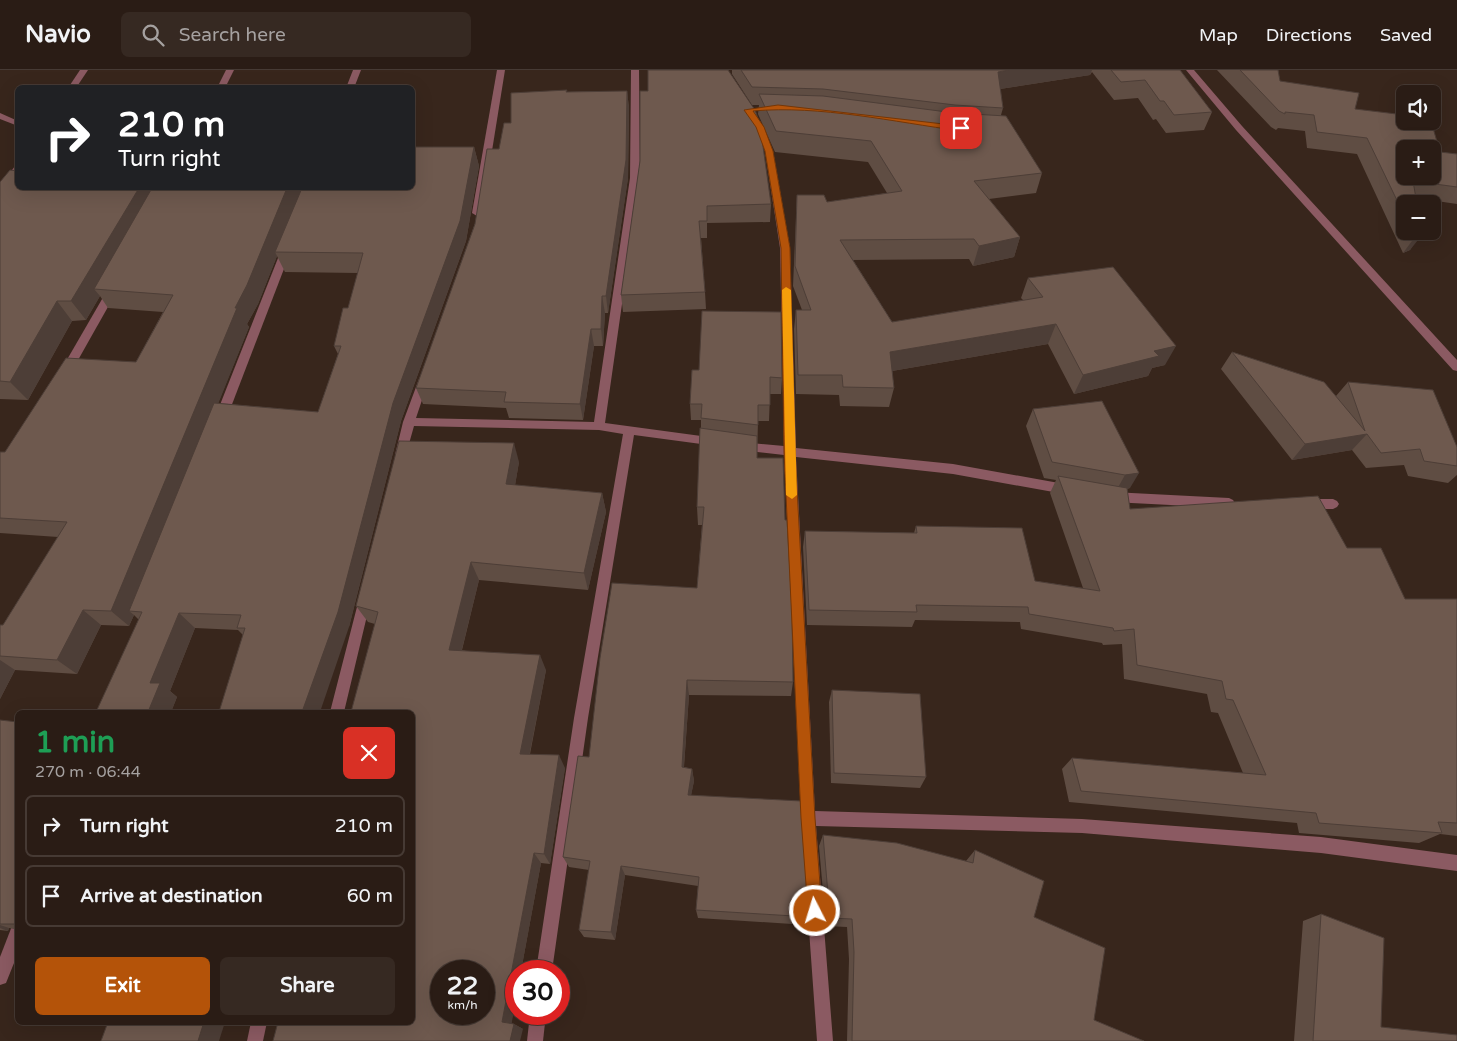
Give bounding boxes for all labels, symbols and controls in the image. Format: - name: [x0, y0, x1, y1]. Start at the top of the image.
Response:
- search box: [121, 12, 471, 57]
- text: Navio: [25, 20, 91, 49]
- icon: search: [139, 21, 167, 49]
- text: Search here: [179, 24, 286, 46]
- text: Map: [1199, 24, 1238, 46]
- text: Directions: [1266, 24, 1352, 46]
- text: Saved: [1380, 24, 1432, 46]
- map controls: [1396, 85, 1441, 240]
- button: sound: [1396, 85, 1441, 130]
- text: 210 m: [118, 104, 225, 146]
- icon: right: [35, 105, 100, 170]
- pin: [940, 107, 982, 149]
- icon: arrive: [947, 114, 975, 142]
- button: +: [1396, 140, 1441, 185]
- text: Turn right: [118, 146, 220, 172]
- button: −: [1396, 195, 1441, 240]
- text: 1 min: [35, 724, 115, 761]
- button: close: [343, 727, 395, 779]
- text: 270 m · 06:44: [35, 762, 141, 782]
- icon: right: [37, 812, 65, 840]
- text: Turn right: [80, 815, 168, 837]
- text: 210 m: [335, 815, 393, 837]
- icon: arrive: [37, 882, 65, 910]
- position arrow: [788, 884, 840, 936]
- text: Arrive at destination: [80, 885, 263, 907]
- text: 60 m: [347, 885, 393, 907]
- button: Exit: [35, 957, 210, 1015]
- button: Share: [220, 957, 395, 1015]
- speed limit sign: 30: [505, 960, 570, 1025]
- text: 22: [447, 971, 478, 1001]
- text: km/h: [447, 998, 478, 1012]

